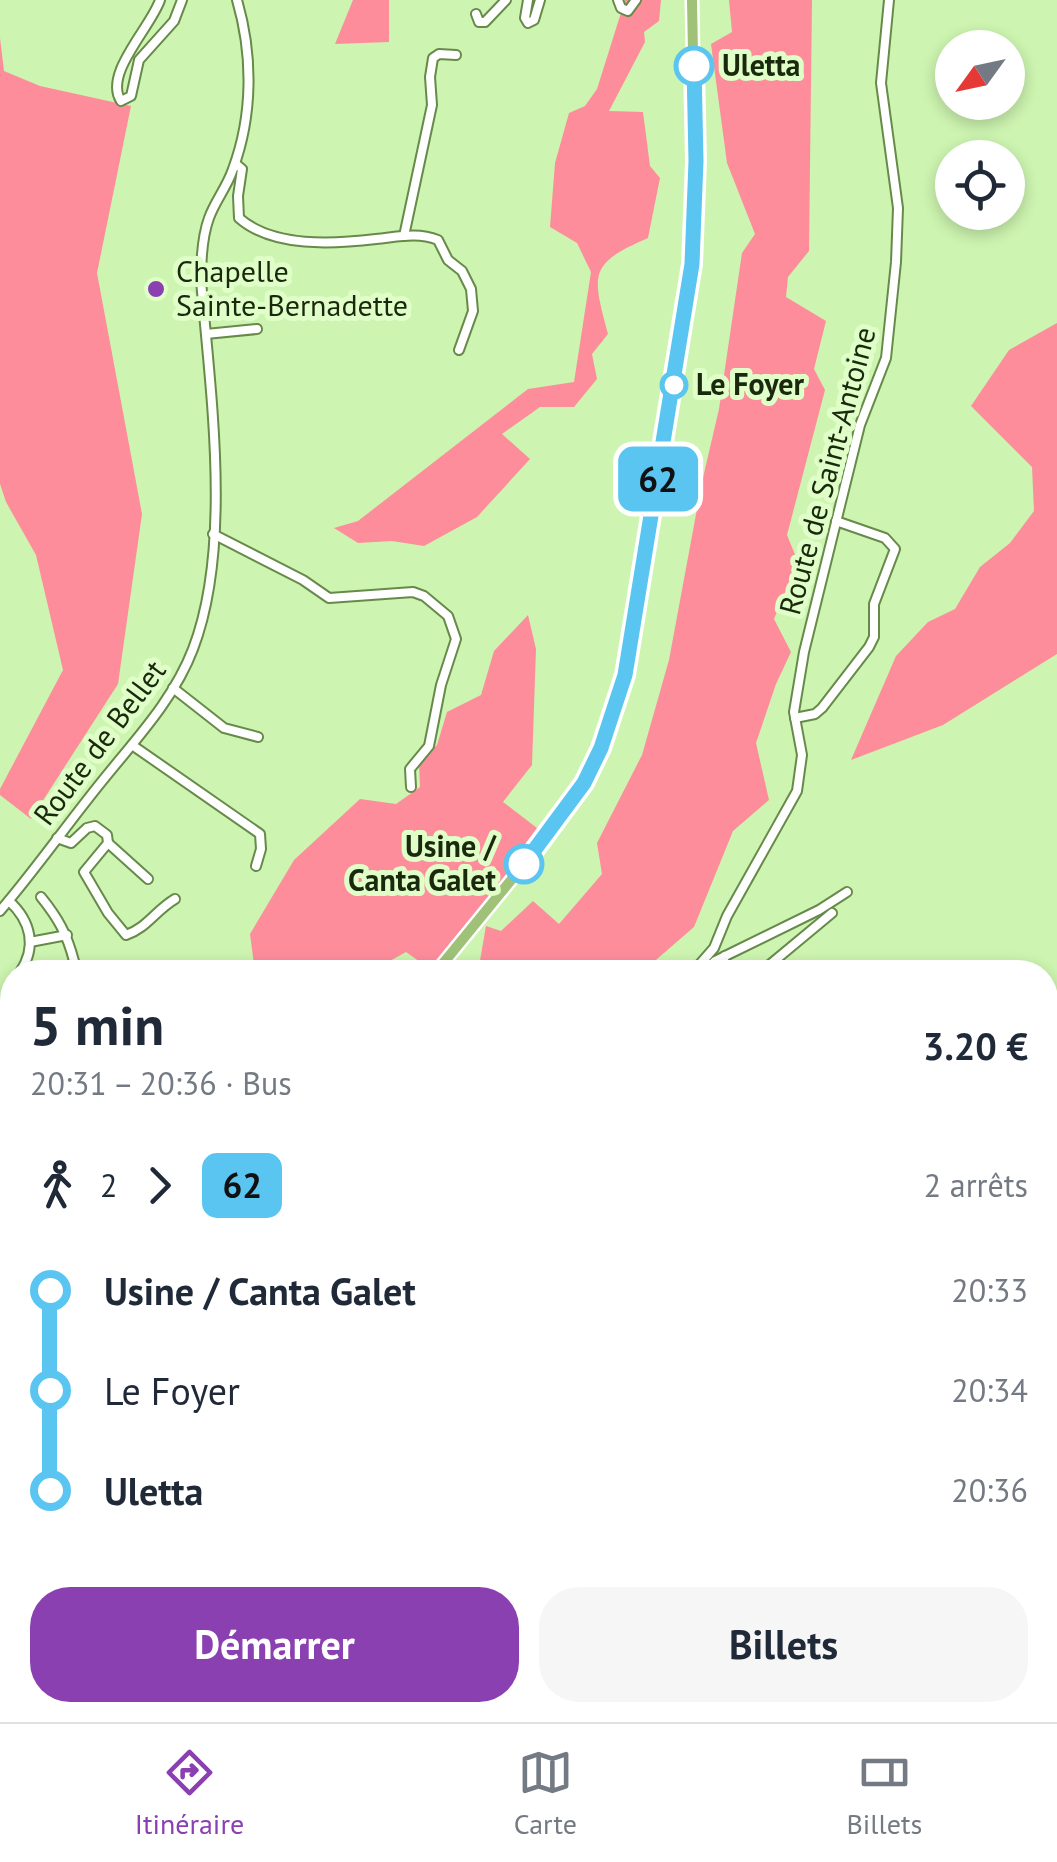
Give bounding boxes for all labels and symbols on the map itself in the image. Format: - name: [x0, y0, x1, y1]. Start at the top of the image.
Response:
- north arrow: [935, 30, 1025, 120]
- place label: Uletta: [722, 45, 800, 84]
- marker: Uletta: [675, 47, 713, 85]
- place label: Chapelle Sainte-Bernadette: [176, 251, 408, 324]
- marker: Chapelle Sainte-Bernadette: [145, 278, 167, 300]
- street label: Route de Saint-Antoine: [769, 323, 884, 619]
- place label: Le Foyer: [696, 364, 805, 403]
- marker: Le Foyer: [661, 372, 687, 398]
- line badge: 62: [613, 446, 703, 512]
- street label: Route de Bellet: [24, 652, 174, 832]
- place label: Usine / Canta Galet: [348, 826, 497, 899]
- marker: Usine / Canta Galet: [505, 845, 543, 883]

